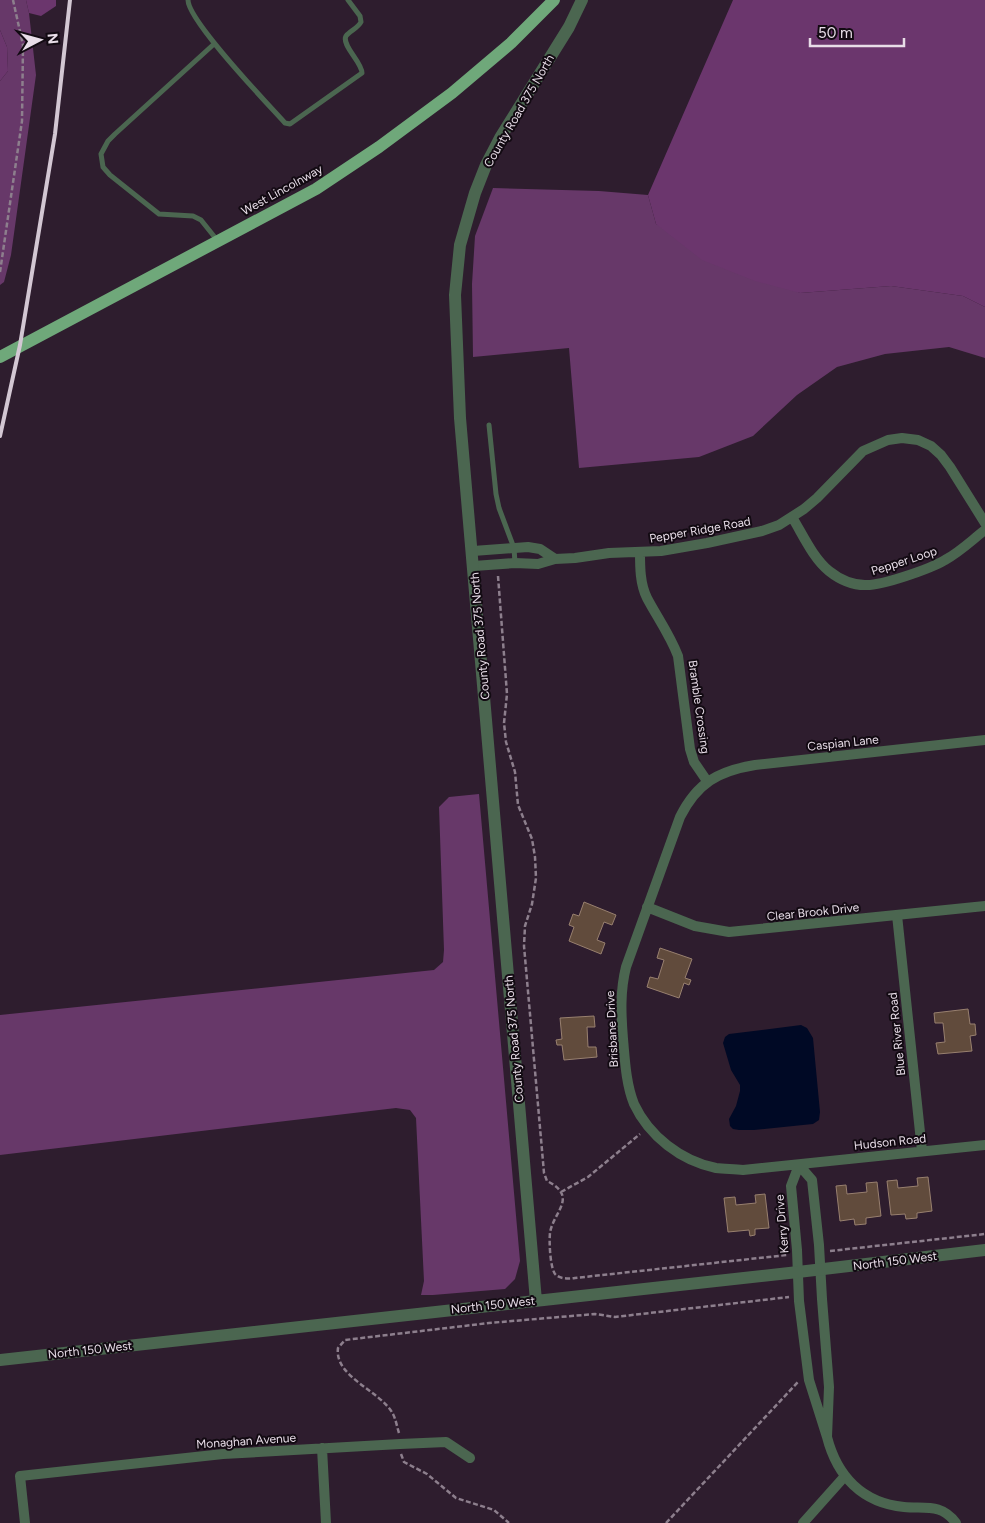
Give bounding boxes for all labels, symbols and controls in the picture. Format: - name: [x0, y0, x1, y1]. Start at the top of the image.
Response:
- north arrow: [15, 15, 65, 65]
- scale bar: [810, 15, 904, 47]
- text: 50 m: [818, 24, 853, 42]
- text: N: [43, 32, 61, 45]
- street label: County Road 375 North: [481, 52, 557, 170]
- street label: West Lincolnway: [239, 162, 326, 218]
- street label: Pepper Ridge Road: [648, 514, 752, 546]
- street label: Pepper Loop: [869, 544, 939, 578]
- street label: County Road 375 North: [467, 571, 493, 700]
- street label: Bramble Crossing: [686, 659, 712, 755]
- street label: Caspian Lane: [807, 732, 880, 754]
- street label: Clear Brook Drive: [766, 900, 860, 924]
- street label: County Road 375 North: [501, 974, 527, 1103]
- street label: Brisbane Drive: [603, 990, 621, 1068]
- street label: Blue River Road: [886, 992, 908, 1076]
- street label: Hudson Road: [853, 1131, 927, 1153]
- street label: Kerry Drive: [772, 1194, 792, 1254]
- street label: North 150 West: [852, 1249, 938, 1273]
- street label: North 150 West: [450, 1294, 536, 1316]
- street label: North 150 West: [47, 1339, 133, 1361]
- street label: Monaghan Avenue: [196, 1430, 297, 1451]

